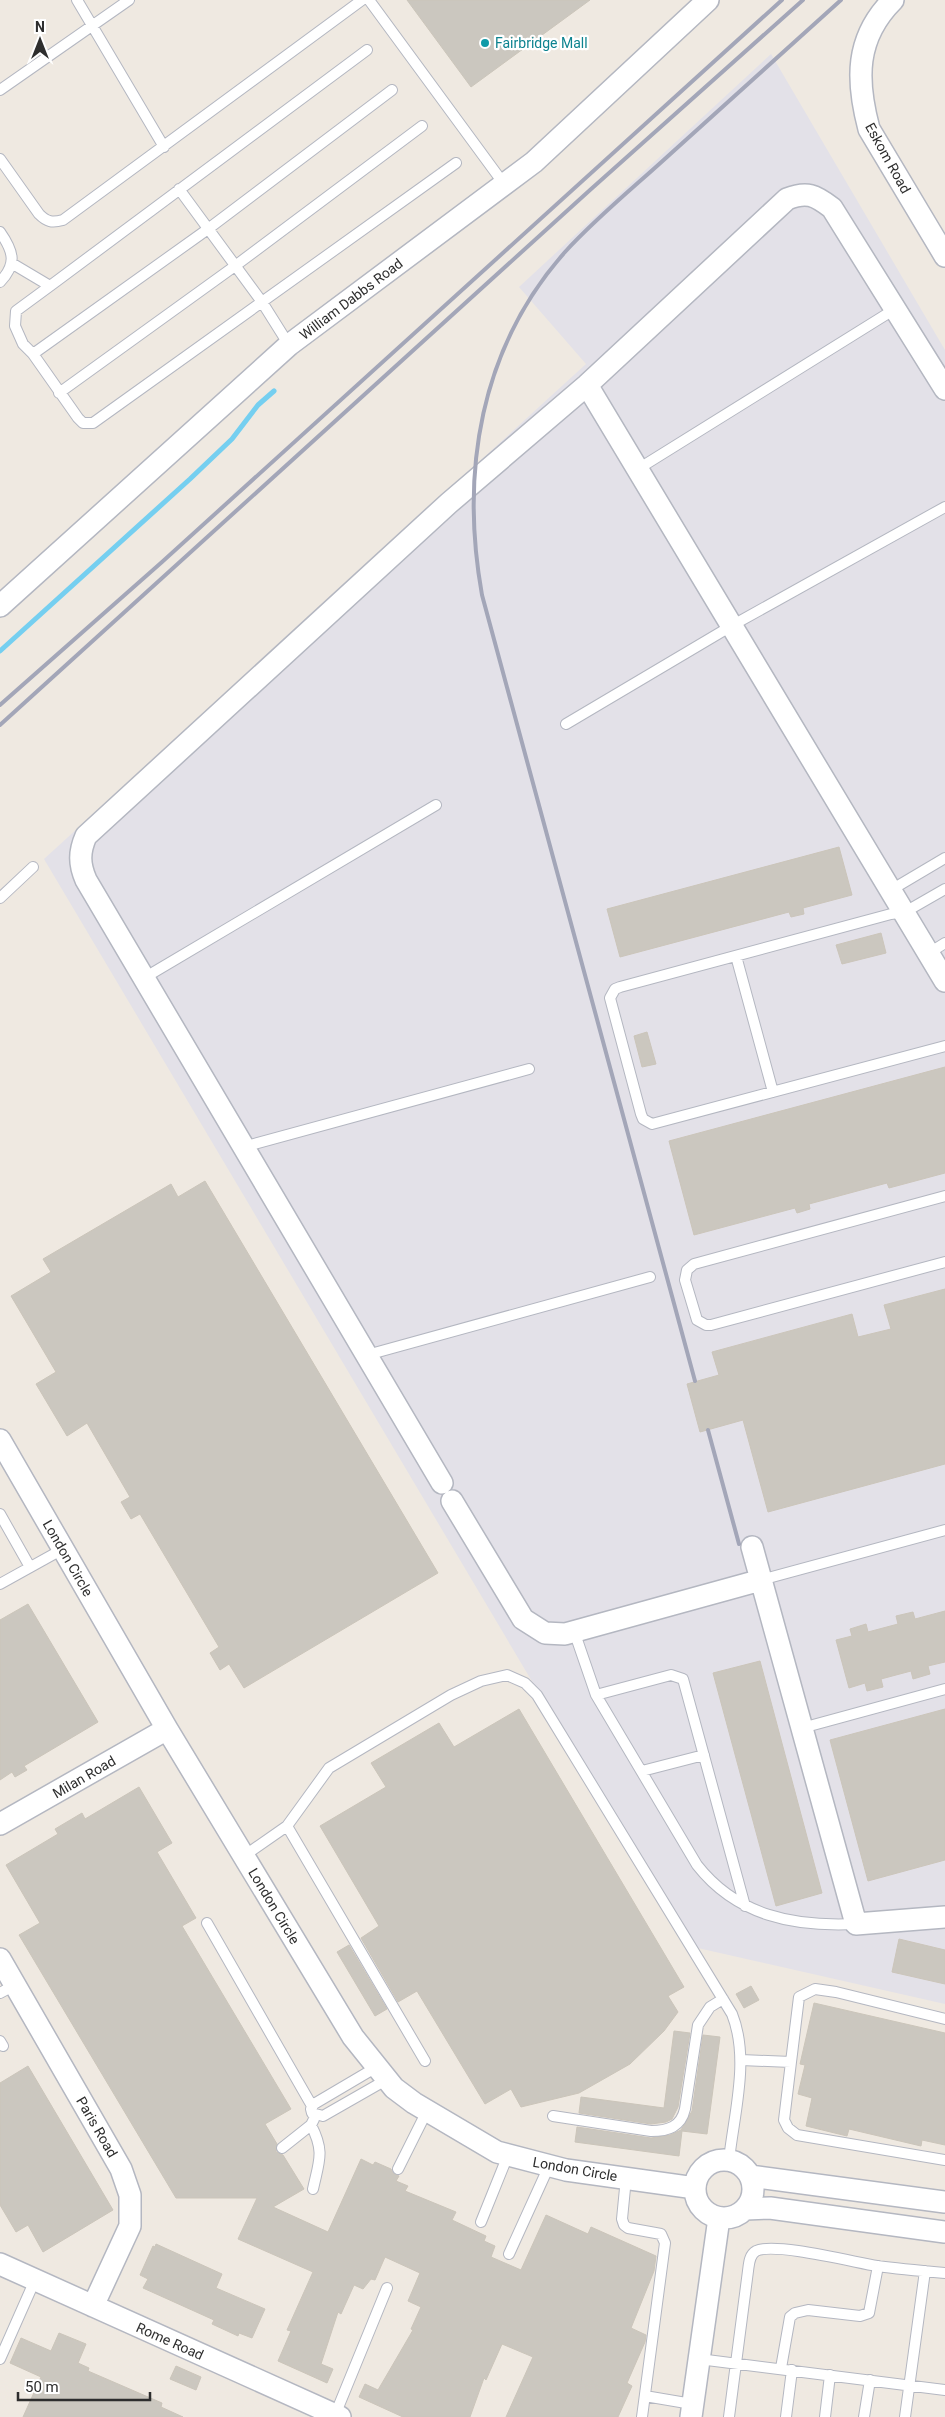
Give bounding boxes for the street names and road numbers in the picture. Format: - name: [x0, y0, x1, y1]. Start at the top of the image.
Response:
- street label: Eskom Road: [862, 120, 914, 196]
- street label: William Dabbs Road: [296, 255, 406, 343]
- street label: London Circle: [40, 1517, 96, 1599]
- street label: Milan Road: [50, 1753, 118, 1801]
- street label: London Circle: [245, 1865, 303, 1947]
- street label: Paris Road: [73, 2094, 121, 2160]
- street label: London Circle: [531, 2154, 619, 2184]
- street label: Rome Road: [134, 2319, 206, 2363]

